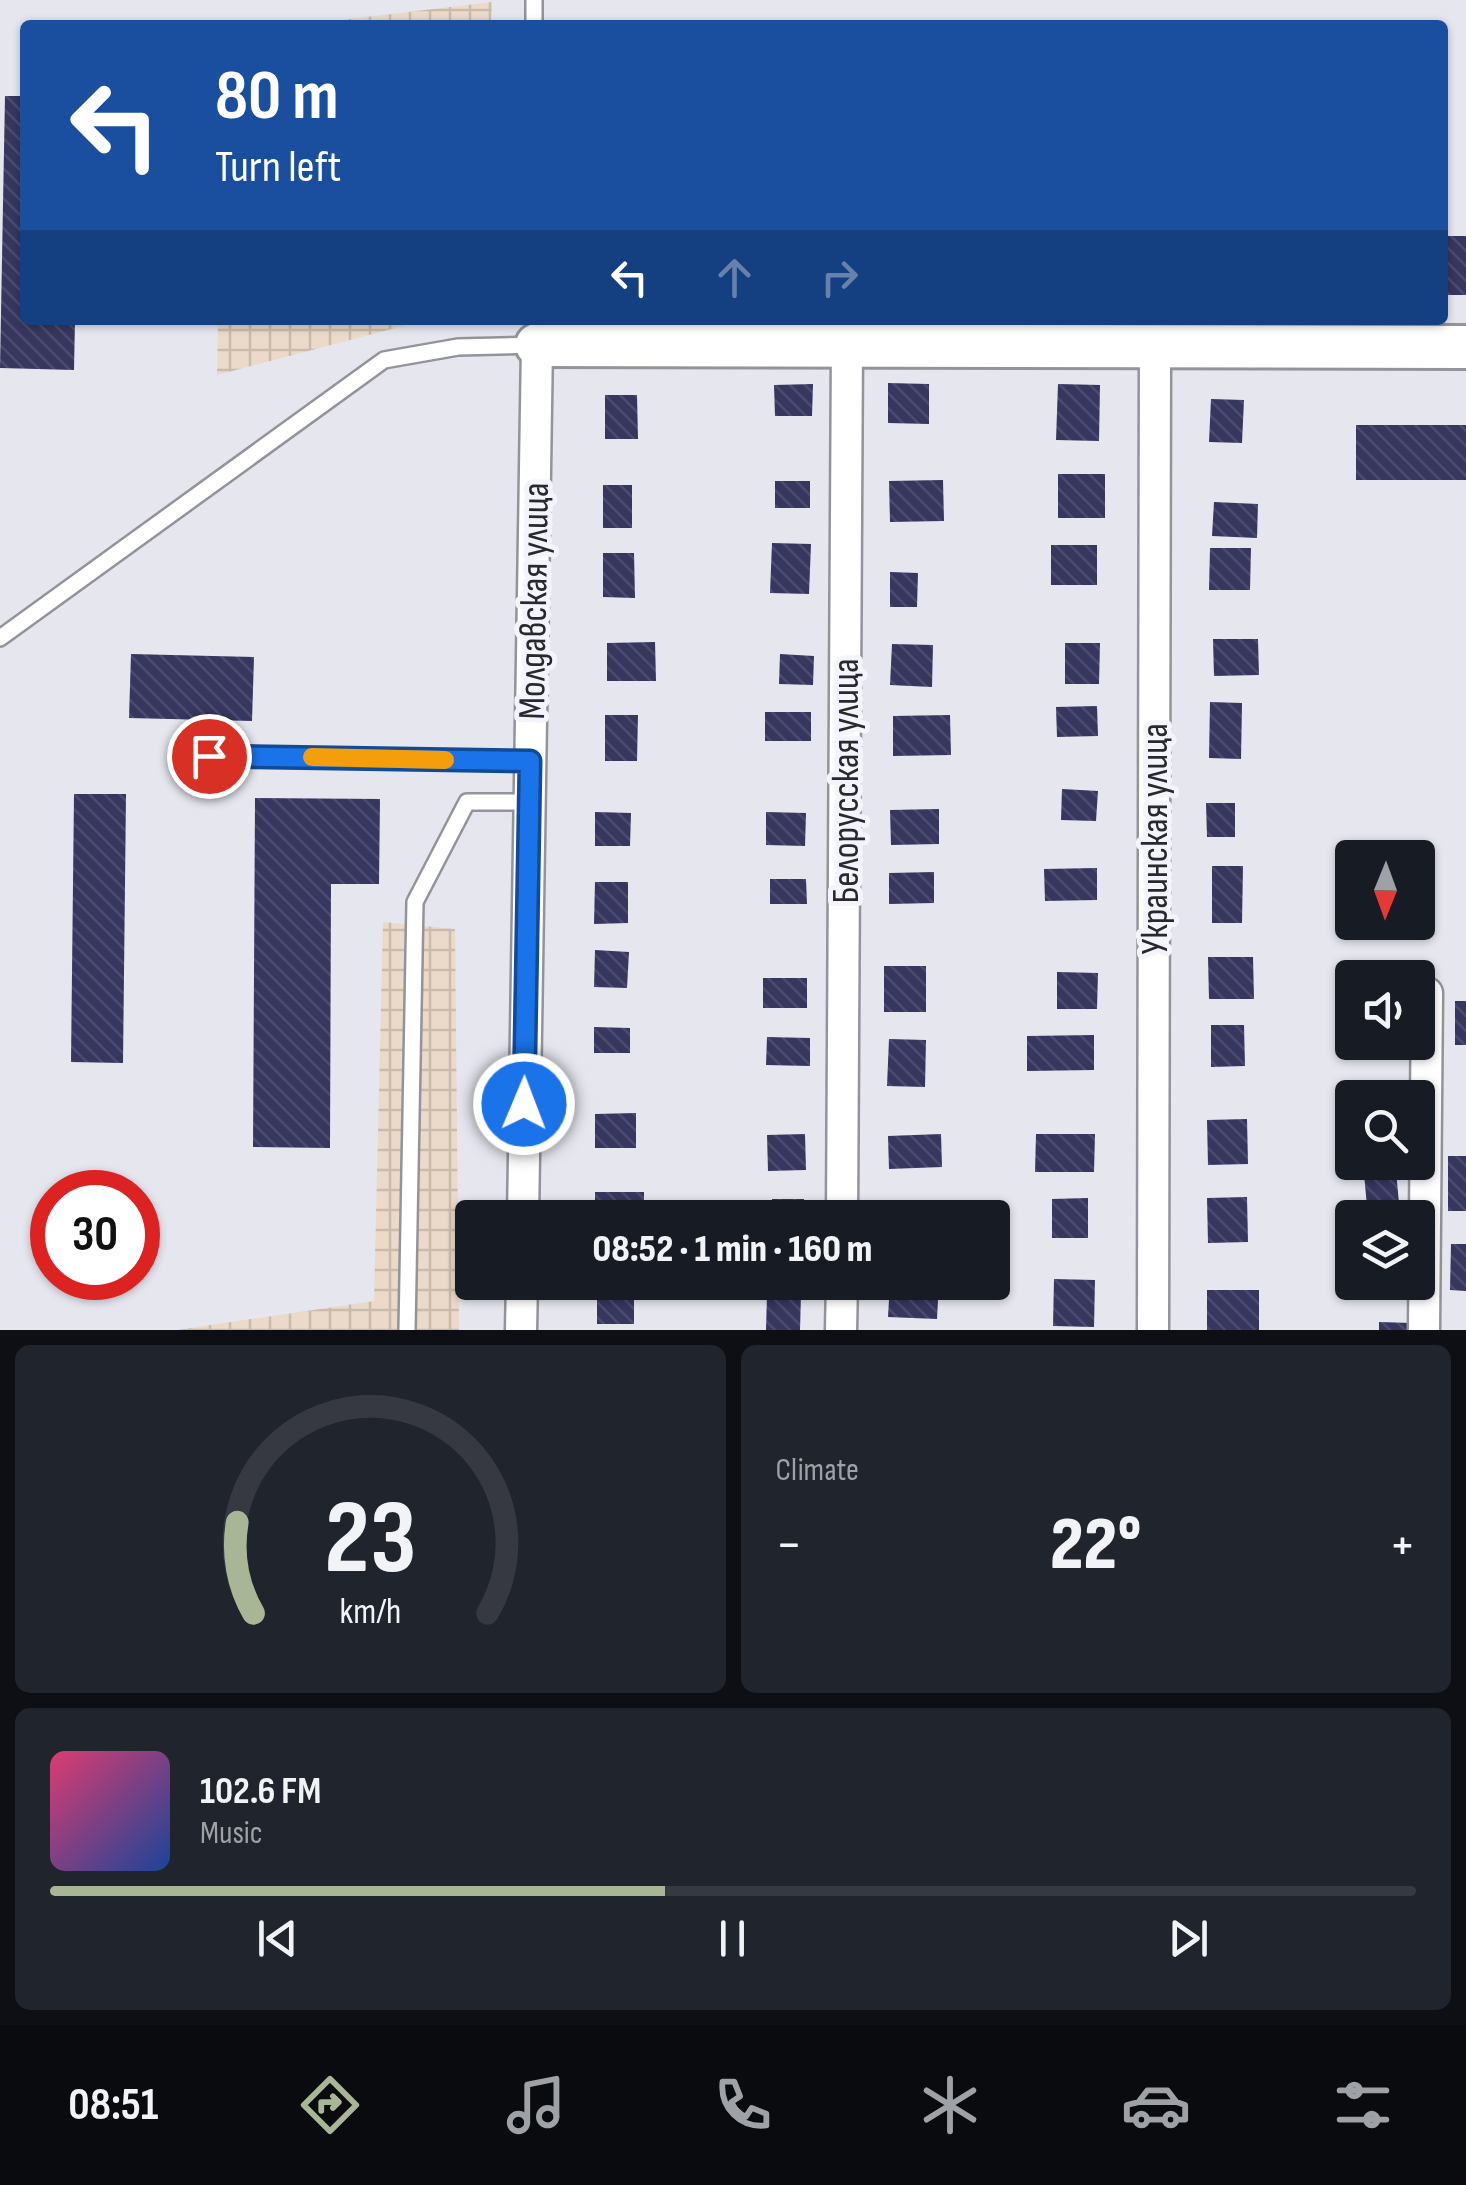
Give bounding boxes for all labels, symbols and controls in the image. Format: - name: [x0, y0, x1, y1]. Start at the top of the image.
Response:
- text: 80 m: [215, 55, 339, 139]
- icon: left: [50, 60, 180, 190]
- text: Turn left: [215, 140, 341, 195]
- icon: left: [602, 250, 657, 305]
- icon: ahead: [707, 250, 762, 305]
- icon: right: [812, 250, 867, 305]
- street label: Молдавская улица: [510, 482, 559, 720]
- street label: Белорусская улица: [824, 658, 869, 904]
- pin: [167, 714, 252, 799]
- street label: Украинская улица: [1133, 723, 1178, 955]
- icon: arrive: [182, 729, 237, 784]
- north arrow: [1335, 840, 1435, 940]
- map controls: [1335, 840, 1435, 1300]
- button: sound: [1335, 960, 1435, 1060]
- position arrow: [472, 1052, 576, 1156]
- button: search: [1335, 1080, 1435, 1180]
- speed limit sign: 30: [30, 1170, 160, 1300]
- button: layers: [1335, 1200, 1435, 1300]
- text: 08:52 · 1 min · 160 m: [593, 1227, 872, 1272]
- text: Climate: [776, 1451, 859, 1490]
- text: 23: [324, 1477, 416, 1602]
- text: 22°: [1050, 1500, 1142, 1591]
- text: −: [776, 1512, 802, 1579]
- text: +: [1389, 1512, 1416, 1579]
- text: km/h: [339, 1591, 401, 1634]
- text: 102.6 FM: [200, 1769, 321, 1814]
- text: Music: [200, 1814, 263, 1853]
- icon: previous: [250, 1911, 305, 1966]
- icon: pause: [705, 1911, 760, 1966]
- icon: next: [1161, 1911, 1216, 1966]
- icon: directions: [295, 2070, 365, 2140]
- icon: music: [501, 2070, 571, 2140]
- icon: phone: [708, 2070, 778, 2140]
- icon: climate: [915, 2070, 985, 2140]
- icon: car: [1121, 2070, 1191, 2140]
- icon: filters: [1328, 2070, 1398, 2140]
- text: 08:51: [68, 2078, 158, 2133]

